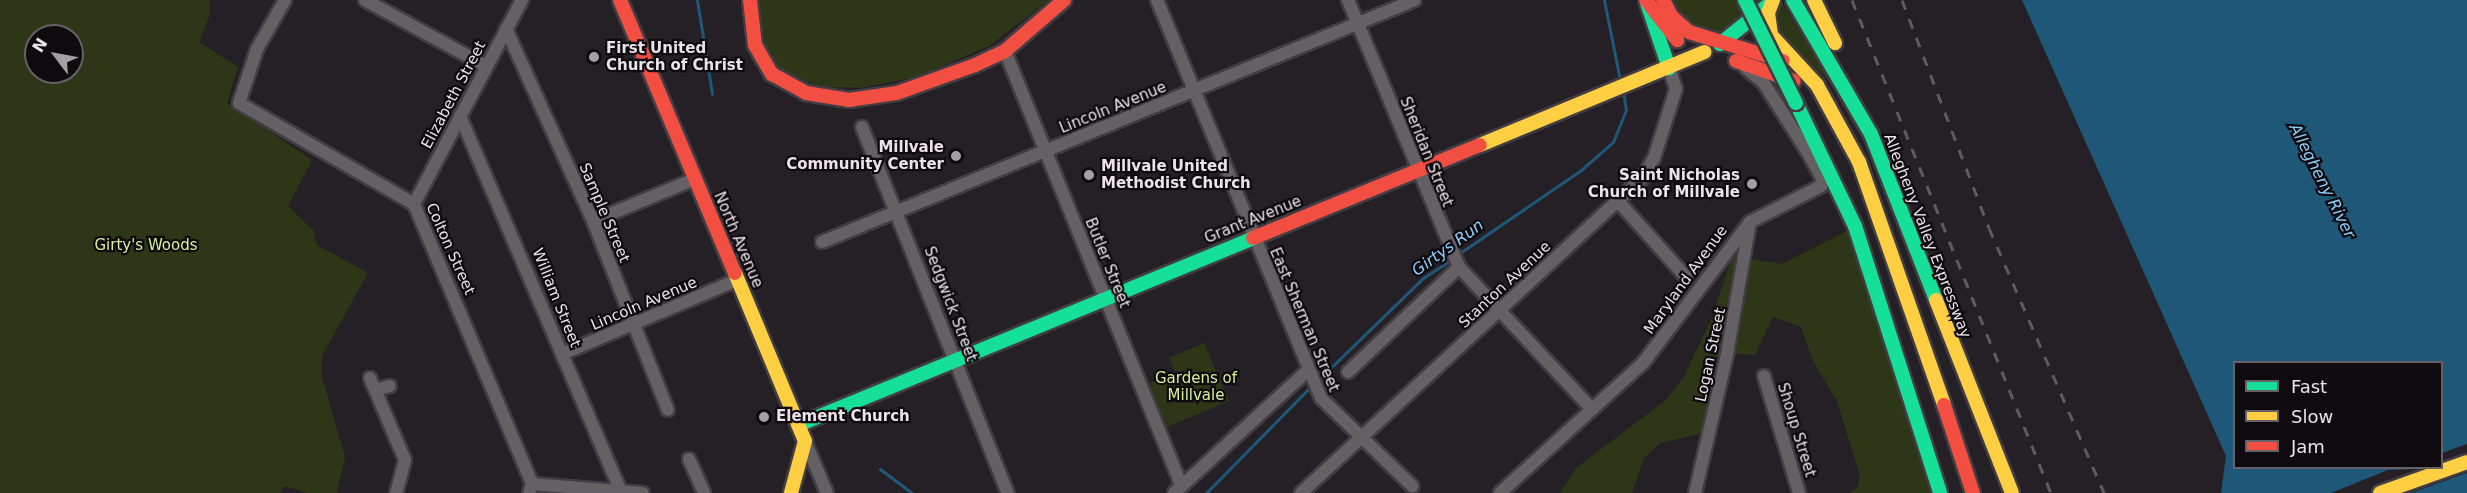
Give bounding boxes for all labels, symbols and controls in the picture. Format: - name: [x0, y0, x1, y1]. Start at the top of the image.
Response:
- north arrow: [24, 24, 84, 84]
- text: N: [28, 35, 52, 56]
- street label: Elizabeth Street: [418, 38, 490, 152]
- place label: First United Church of Christ: [606, 39, 743, 74]
- marker: First United Church of Christ: [587, 50, 601, 64]
- street label: Lincoln Avenue: [1057, 78, 1169, 138]
- street label: Sheridan Street: [1396, 94, 1456, 210]
- water label: Allegheny River: [2285, 121, 2359, 241]
- street label: Allegheny Valley Expressway: [1880, 131, 1974, 341]
- place label: Millvale Community Center: [786, 138, 944, 173]
- marker: Millvale Community Center: [949, 149, 963, 163]
- place label: Millvale United Methodist Church: [1101, 157, 1251, 192]
- street label: Sample Street: [575, 160, 633, 266]
- place label: Saint Nicholas Church of Millvale: [1588, 166, 1740, 201]
- marker: Millvale United Methodist Church: [1082, 168, 1096, 182]
- marker: Saint Nicholas Church of Millvale: [1745, 177, 1759, 191]
- street label: North Avenue: [710, 189, 766, 291]
- street label: Grant Avenue: [1202, 192, 1304, 248]
- street label: Colton Street: [422, 200, 478, 298]
- street label: Butler Street: [1081, 215, 1133, 311]
- water label: Girtys Run: [1408, 216, 1488, 280]
- street label: Maryland Avenue: [1640, 222, 1732, 338]
- park label: Girty's Woods: [94, 237, 198, 255]
- street label: Stanton Avenue: [1455, 238, 1555, 332]
- street label: Sedgwick Street: [920, 244, 980, 364]
- street label: East Sherman Street: [1265, 245, 1343, 395]
- street label: William Street: [528, 246, 584, 350]
- street label: Lincoln Avenue: [588, 274, 700, 334]
- street label: Logan Street: [1692, 306, 1730, 404]
- legend: [2233, 361, 2443, 469]
- park label: Gardens of Millvale: [1155, 369, 1237, 404]
- text: Fast: [2291, 376, 2327, 397]
- street label: Shoup Street: [1773, 381, 1819, 479]
- text: Slow: [2291, 406, 2333, 427]
- place label: Element Church: [776, 408, 910, 426]
- marker: Element Church: [757, 410, 771, 424]
- text: Jam: [2291, 436, 2325, 457]

